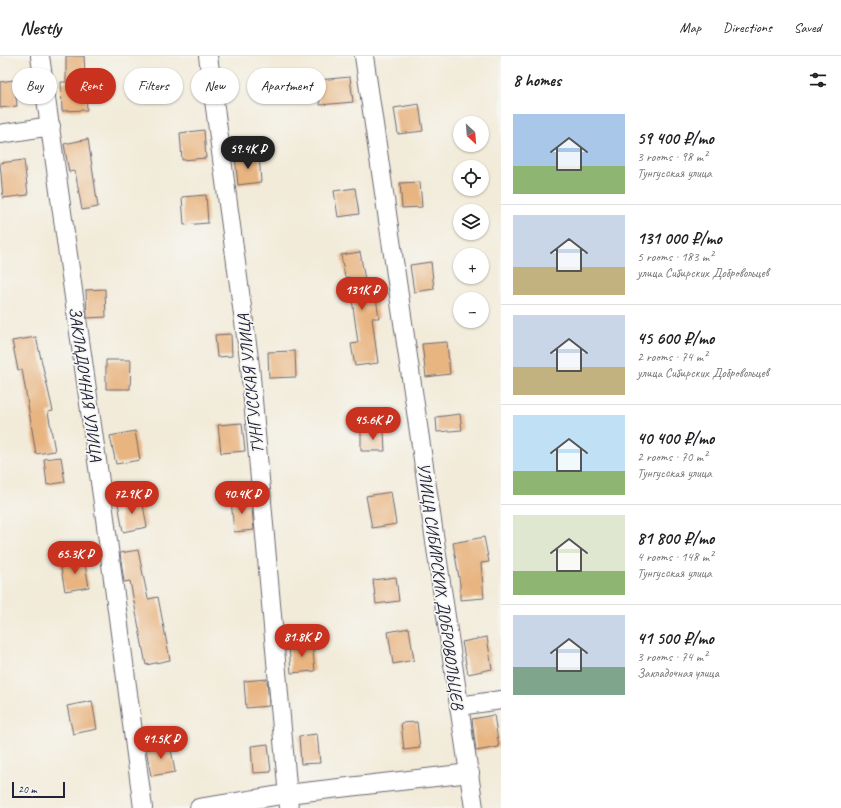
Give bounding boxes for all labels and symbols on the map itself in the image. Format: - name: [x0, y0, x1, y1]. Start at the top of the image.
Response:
- north arrow: [453, 116, 489, 152]
- pin: 59.4K ₽: [211, 136, 285, 170]
- pin: 131K ₽: [329, 277, 395, 311]
- street label: ЗАКЛАДОЧНАЯ УЛИЦА: [64, 306, 107, 463]
- street label: ТУНГУССКАЯ УЛИЦА: [233, 312, 268, 455]
- pin: 45.6K ₽: [336, 407, 410, 441]
- street label: УЛИЦА СИБИРСКИХ ДОБРОВОЛЬЦЕВ: [413, 461, 468, 712]
- pin: 72.9K ₽: [95, 481, 169, 515]
- pin: 40.4K ₽: [205, 481, 279, 515]
- pin: 65.3K ₽: [38, 541, 112, 575]
- pin: 81.8K ₽: [265, 624, 339, 658]
- pin: 41.5K ₽: [124, 726, 198, 760]
- scale bar: [12, 780, 65, 799]

